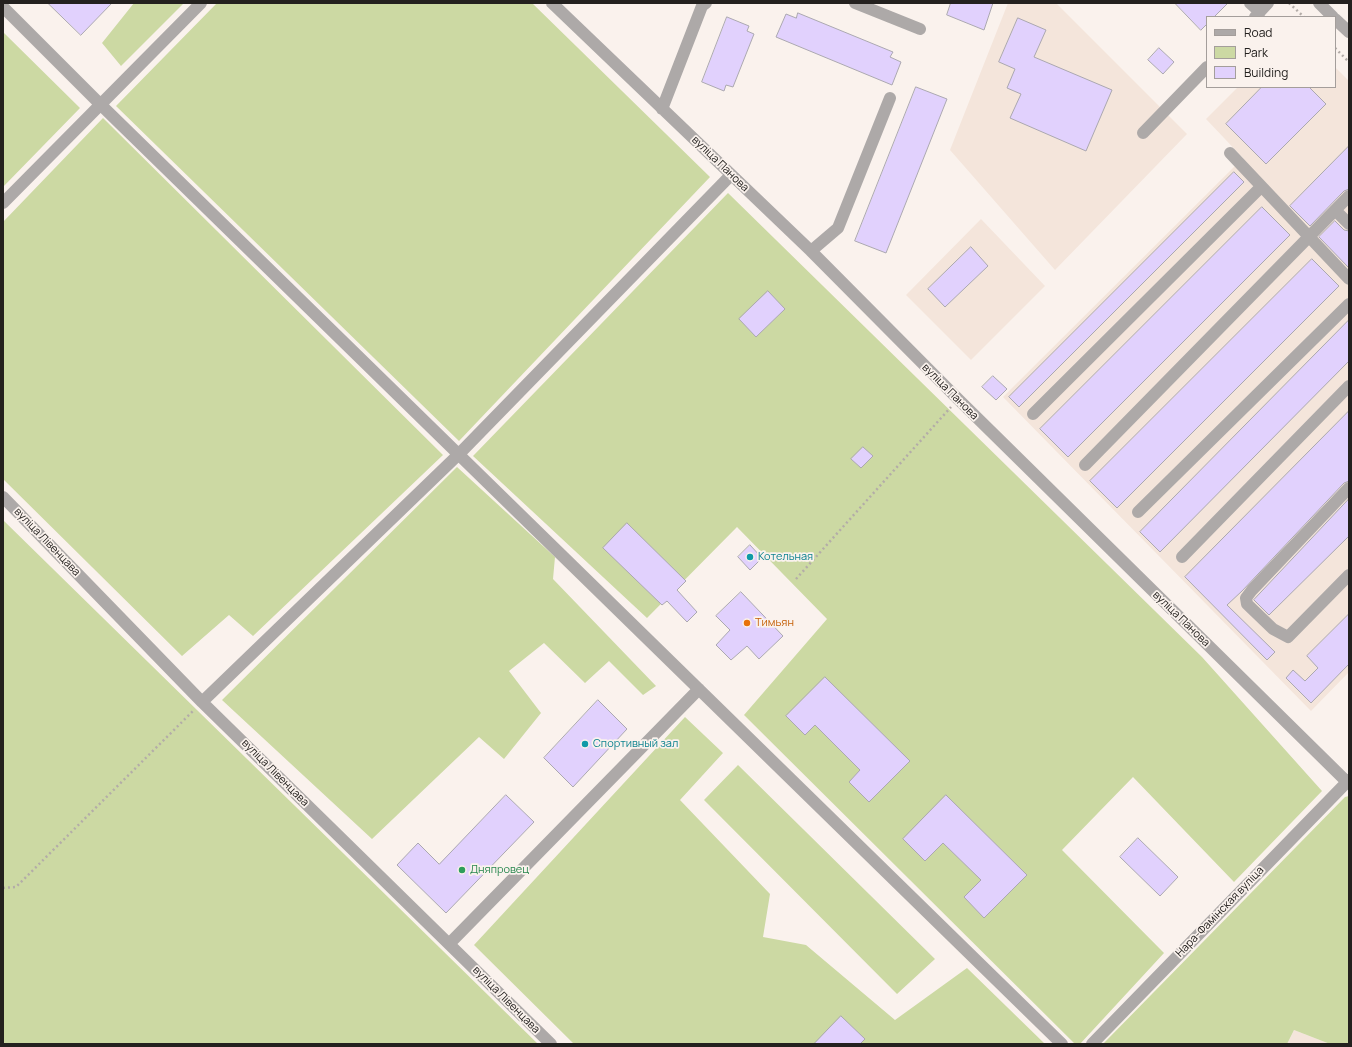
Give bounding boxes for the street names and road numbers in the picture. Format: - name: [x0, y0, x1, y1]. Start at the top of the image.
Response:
- street label: вуліца Панова: [689, 133, 751, 195]
- street label: вуліца Панова: [919, 361, 981, 423]
- street label: вуліца Лівенцава: [11, 505, 83, 579]
- street label: вуліца Панова: [1150, 588, 1212, 650]
- street label: вуліца Лівенцава: [239, 737, 311, 809]
- street label: Нара-Фамінская вуліца: [1173, 864, 1267, 960]
- street label: вуліца Лівенцава: [470, 964, 542, 1036]

